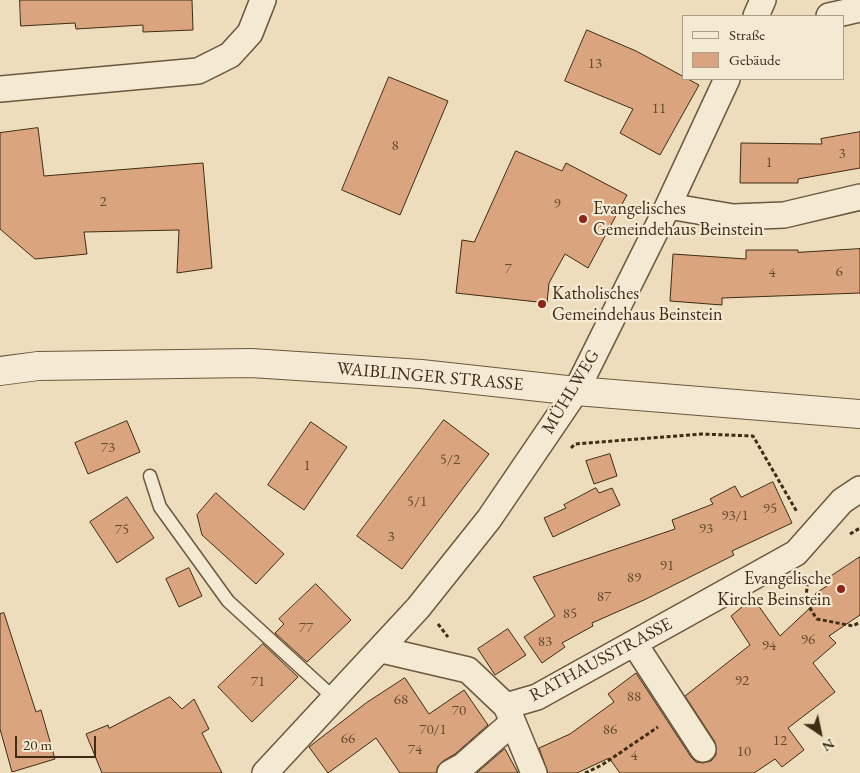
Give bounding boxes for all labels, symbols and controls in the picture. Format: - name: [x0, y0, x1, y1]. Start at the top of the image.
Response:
- legend: [682, 15, 845, 80]
- text: Straße: [729, 25, 765, 44]
- text: Gebäude: [729, 50, 781, 69]
- house number: 13: [588, 55, 602, 73]
- house number: 11: [652, 100, 666, 118]
- house number: 8: [391, 137, 399, 155]
- house number: 3: [838, 145, 846, 163]
- house number: 1: [765, 154, 773, 172]
- house number: 2: [99, 193, 107, 211]
- house number: 9: [553, 195, 561, 213]
- place label: Evangelisches Gemeindehaus Beinstein: [593, 198, 763, 240]
- marker: Evangelisches Gemeindehaus Beinstein: [577, 213, 589, 225]
- house number: 7: [504, 260, 512, 278]
- house number: 6: [835, 263, 843, 281]
- house number: 4: [768, 264, 776, 282]
- place label: Katholisches Gemeindehaus Beinstein: [552, 283, 722, 326]
- marker: Katholisches Gemeindehaus Beinstein: [536, 298, 548, 310]
- street label: MÜHLWEG: [537, 346, 605, 438]
- street label: WAIBLINGER STRASSE: [336, 358, 524, 396]
- house number: 73: [101, 439, 115, 457]
- house number: 5/2: [440, 451, 460, 469]
- house number: 1: [303, 457, 311, 475]
- house number: 5/1: [407, 493, 427, 511]
- house number: 95: [763, 500, 777, 518]
- house number: 93/1: [721, 507, 749, 525]
- house number: 93: [699, 520, 713, 538]
- house number: 75: [115, 521, 129, 539]
- house number: 3: [387, 528, 395, 546]
- house number: 91: [660, 557, 674, 575]
- place label: Evangelische Kirche Beinstein: [717, 568, 831, 610]
- house number: 89: [627, 569, 641, 587]
- marker: Evangelische Kirche Beinstein: [835, 583, 847, 595]
- house number: 87: [597, 588, 611, 606]
- house number: 85: [563, 605, 577, 623]
- street label: RATHAUSSTRASSE: [526, 613, 676, 707]
- house number: 77: [299, 619, 313, 637]
- house number: 96: [801, 631, 815, 649]
- house number: 83: [538, 633, 552, 651]
- house number: 94: [762, 637, 776, 655]
- house number: 92: [735, 672, 749, 690]
- house number: 71: [251, 673, 265, 691]
- house number: 88: [627, 688, 641, 706]
- house number: 68: [394, 691, 408, 709]
- house number: 70: [452, 702, 466, 720]
- north arrow: [795, 708, 845, 758]
- house number: 70/1: [419, 721, 447, 739]
- house number: 86: [603, 721, 617, 739]
- scale bar: [18, 726, 99, 758]
- house number: 66: [341, 730, 355, 748]
- house number: 12: [773, 732, 787, 750]
- text: 20 m: [23, 735, 52, 754]
- text: N: [819, 735, 838, 756]
- house number: 74: [408, 741, 422, 759]
- house number: 10: [737, 743, 751, 761]
- house number: 4: [630, 747, 638, 765]

